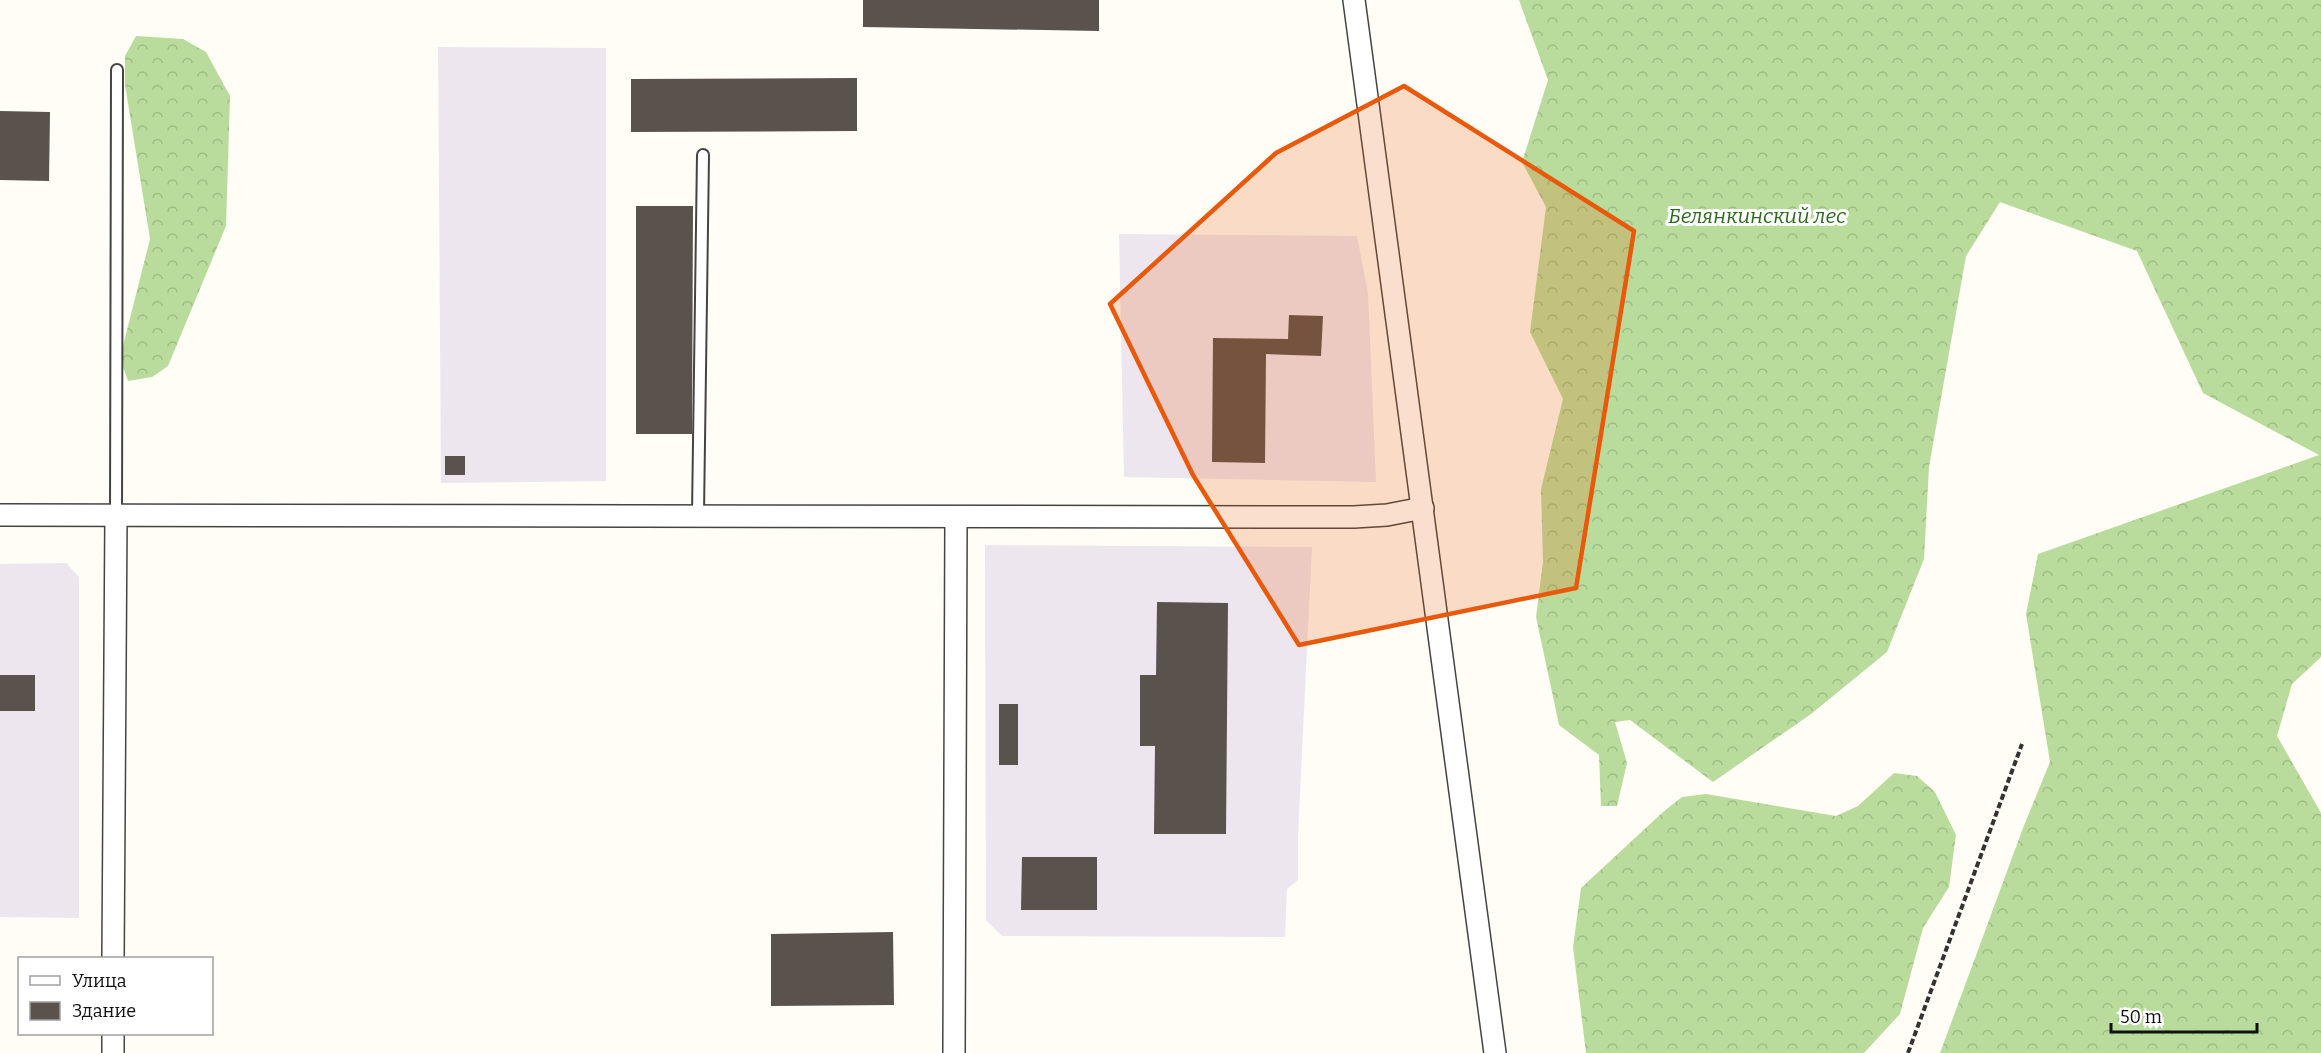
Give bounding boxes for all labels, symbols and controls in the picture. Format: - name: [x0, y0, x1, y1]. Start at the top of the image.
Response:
- park label: Белянкинский лес: [1668, 203, 1846, 229]
- legend: [18, 957, 213, 1035]
- text: Улица: [72, 970, 127, 992]
- scale bar: [2111, 996, 2256, 1034]
- text: Здание: [72, 1000, 136, 1022]
- text: 50 m: [2120, 1006, 2162, 1028]

